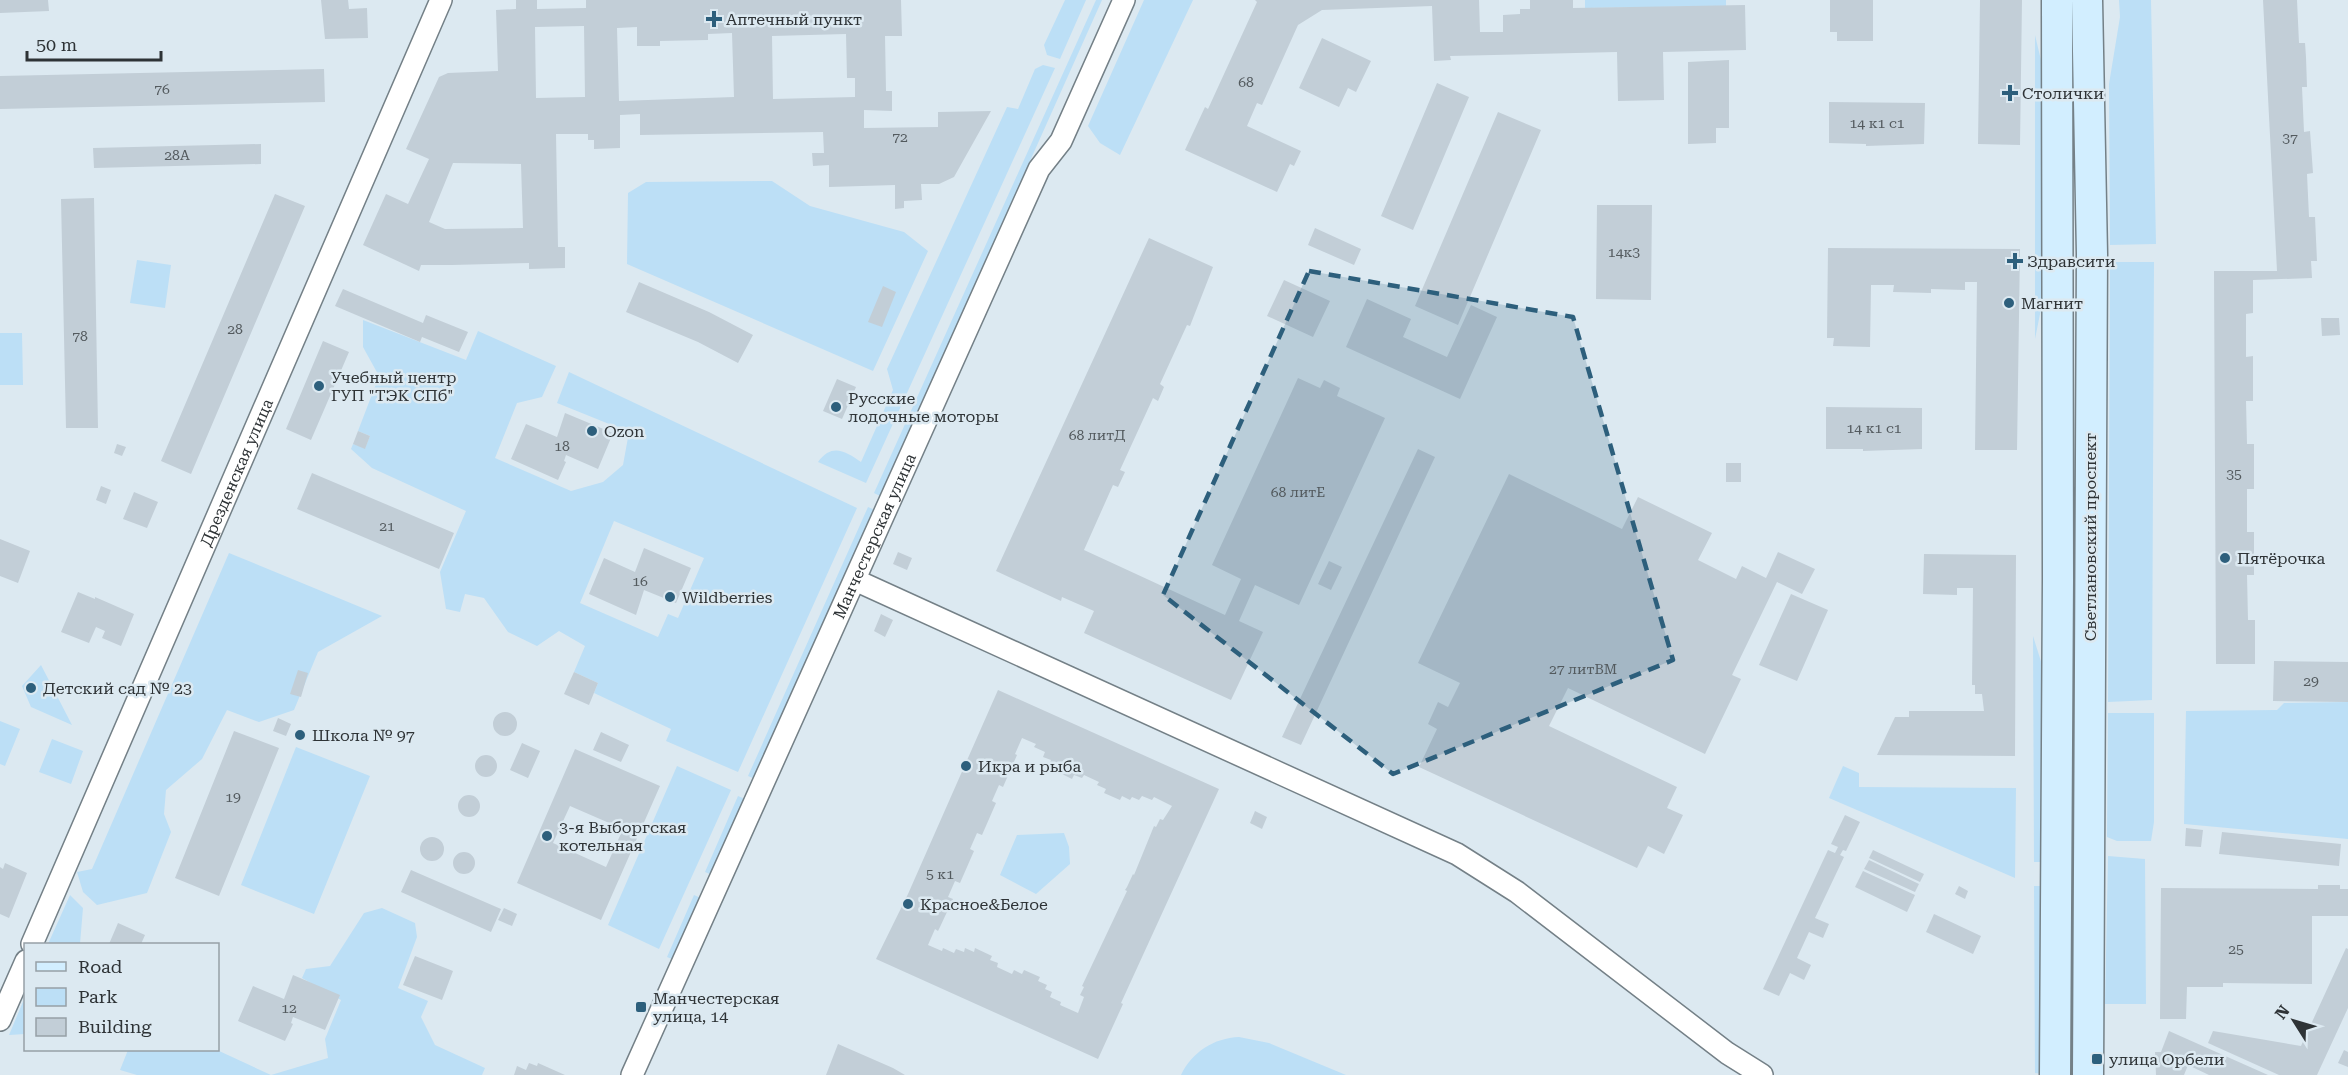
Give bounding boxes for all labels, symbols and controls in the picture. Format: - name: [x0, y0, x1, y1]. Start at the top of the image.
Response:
- place label: Аптечный пункт: [726, 10, 862, 29]
- marker: Аптечный пункт: [707, 12, 721, 26]
- scale bar: [27, 24, 160, 62]
- text: 50 m: [36, 34, 77, 55]
- house number: 68: [1238, 74, 1254, 90]
- house number: 76: [154, 81, 170, 97]
- place label: Столички: [2022, 84, 2104, 103]
- marker: Столички: [2003, 86, 2017, 100]
- house number: 14 к1 с1: [1849, 115, 1905, 131]
- house number: 72: [892, 129, 908, 145]
- house number: 37: [2282, 130, 2298, 146]
- house number: 28А: [164, 147, 190, 163]
- house number: 14к3: [1608, 244, 1640, 260]
- place label: Здравсити: [2027, 252, 2116, 271]
- marker: Здравсити: [2008, 254, 2022, 268]
- place label: Магнит: [2021, 294, 2083, 313]
- marker: Магнит: [2002, 296, 2016, 310]
- house number: 28: [227, 321, 243, 337]
- house number: 78: [72, 328, 88, 344]
- place label: Учебный центр ГУП "ТЭК СПб": [331, 368, 457, 405]
- marker: Учебный центр ГУП "ТЭК СПб": [312, 379, 326, 393]
- place label: Русские лодочные моторы: [848, 389, 999, 426]
- street label: Дрезденская улица: [196, 395, 277, 549]
- marker: Русские лодочные моторы: [829, 400, 843, 414]
- house number: 14 к1 с1: [1846, 420, 1902, 436]
- place label: Ozon: [604, 422, 644, 441]
- marker: Ozon: [585, 424, 599, 438]
- house number: 68 литД: [1069, 427, 1125, 443]
- street label: Светлановский проспект: [2081, 433, 2100, 641]
- house number: 18: [554, 438, 570, 454]
- street label: Манчестерская улица: [829, 450, 920, 622]
- house number: 35: [2226, 466, 2242, 482]
- house number: 68 литЕ: [1271, 484, 1325, 500]
- house number: 21: [379, 518, 395, 534]
- place label: Пятёрочка: [2237, 549, 2325, 568]
- marker: Пятёрочка: [2218, 551, 2232, 565]
- house number: 16: [632, 573, 648, 589]
- place label: Wildberries: [682, 588, 773, 607]
- marker: Wildberries: [663, 590, 677, 604]
- house number: 27 литВМ: [1549, 661, 1617, 677]
- house number: 29: [2303, 673, 2319, 689]
- place label: Детский сад № 23: [43, 679, 192, 698]
- marker: Детский сад № 23: [24, 681, 38, 695]
- place label: Школа № 97: [312, 726, 415, 745]
- marker: Школа № 97: [293, 728, 307, 742]
- place label: Икра и рыба: [978, 757, 1081, 776]
- marker: Икра и рыба: [959, 759, 973, 773]
- house number: 19: [225, 789, 241, 805]
- place label: 3-я Выборгская котельная: [559, 818, 686, 855]
- marker: 3-я Выборгская котельная: [540, 829, 554, 843]
- house number: 5 к1: [926, 866, 954, 882]
- place label: Красное&Белое: [920, 895, 1048, 914]
- marker: Красное&Белое: [901, 897, 915, 911]
- house number: 25: [2228, 941, 2244, 957]
- legend: [24, 943, 219, 1051]
- text: Road: [78, 956, 123, 977]
- text: Park: [78, 986, 118, 1007]
- place label: Манчестерская улица, 14: [653, 989, 779, 1026]
- north arrow: [2264, 991, 2324, 1051]
- house number: 12: [281, 1000, 297, 1016]
- marker: Манчестерская улица, 14: [634, 1000, 648, 1014]
- text: N: [2271, 1002, 2294, 1023]
- text: Building: [78, 1016, 152, 1037]
- place label: улица Орбели: [2109, 1050, 2225, 1069]
- marker: улица Орбели: [2090, 1052, 2104, 1066]

